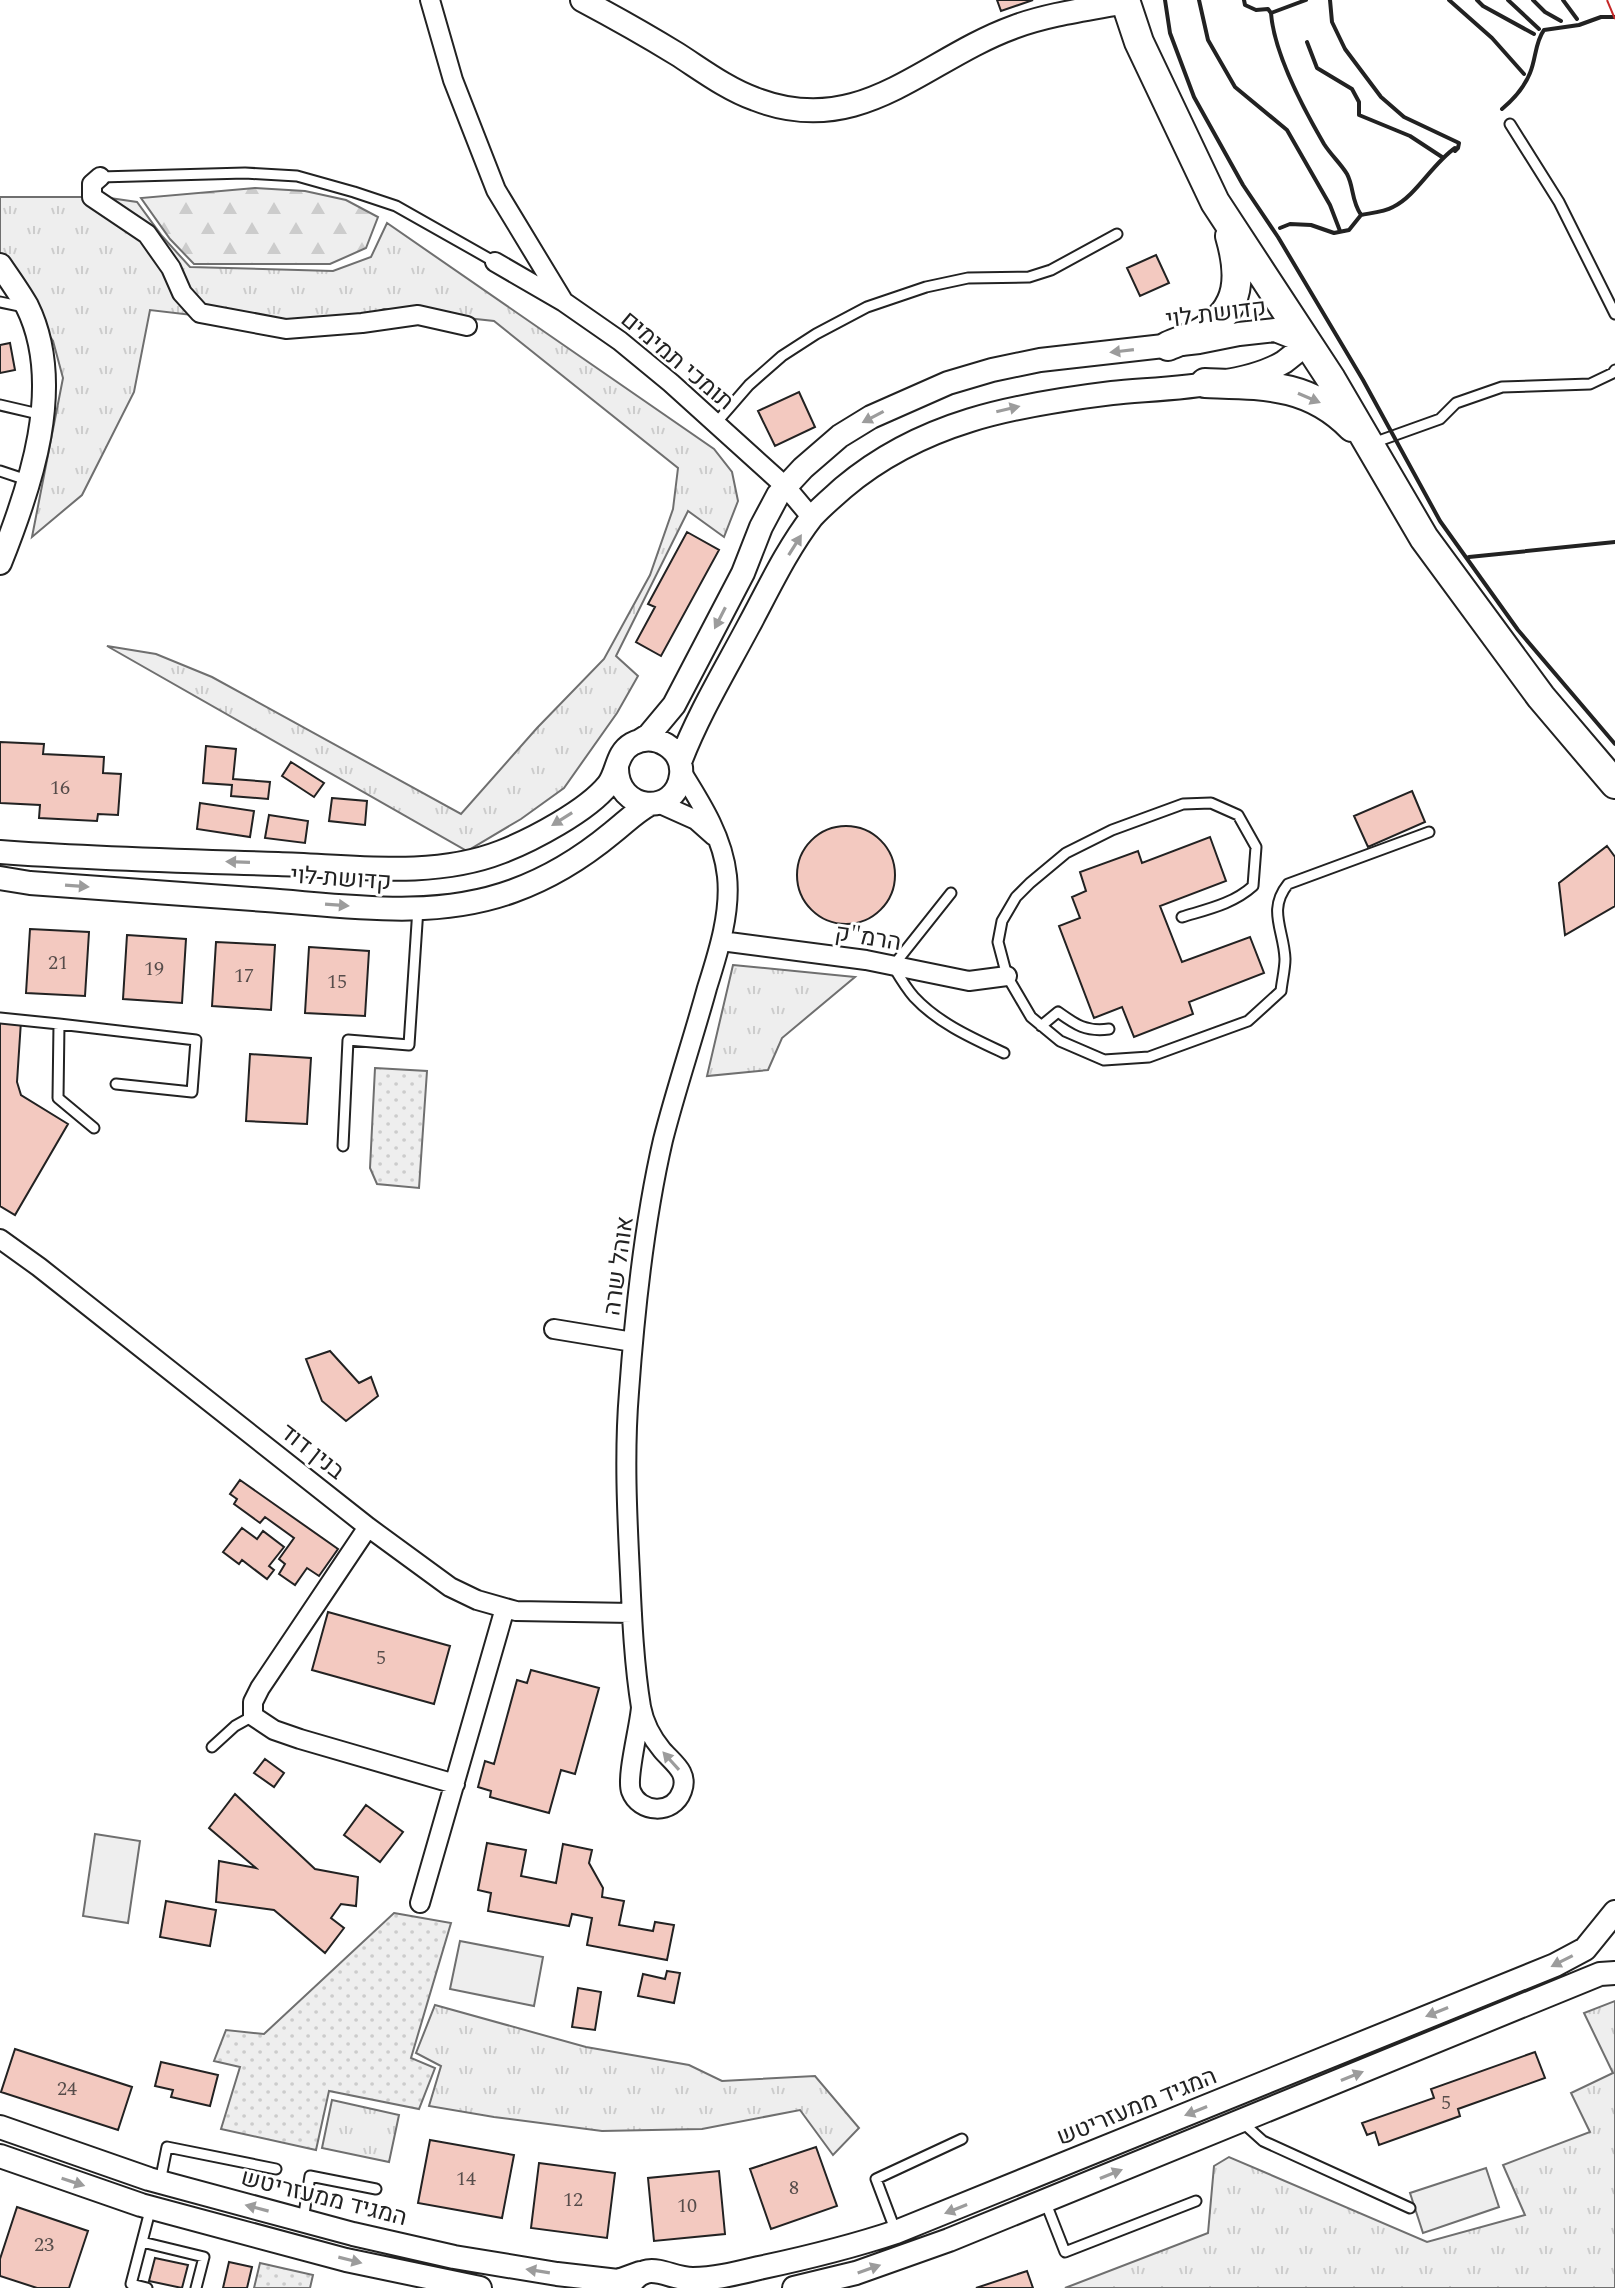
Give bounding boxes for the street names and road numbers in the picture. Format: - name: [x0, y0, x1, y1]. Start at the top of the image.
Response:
- street label: קדושת לוי: [1164, 290, 1268, 338]
- street label: תומכי תמימים: [612, 303, 742, 419]
- street label: קדושת לוי: [289, 858, 393, 900]
- street label: הרמ"ק: [832, 915, 904, 961]
- street label: אוהל שרה: [594, 1214, 644, 1318]
- street label: בנין דוד: [272, 1415, 352, 1489]
- street label: המגיד ממעזריטש: [1051, 2058, 1223, 2156]
- street label: המגיד ממעזריטש: [237, 2160, 411, 2236]

